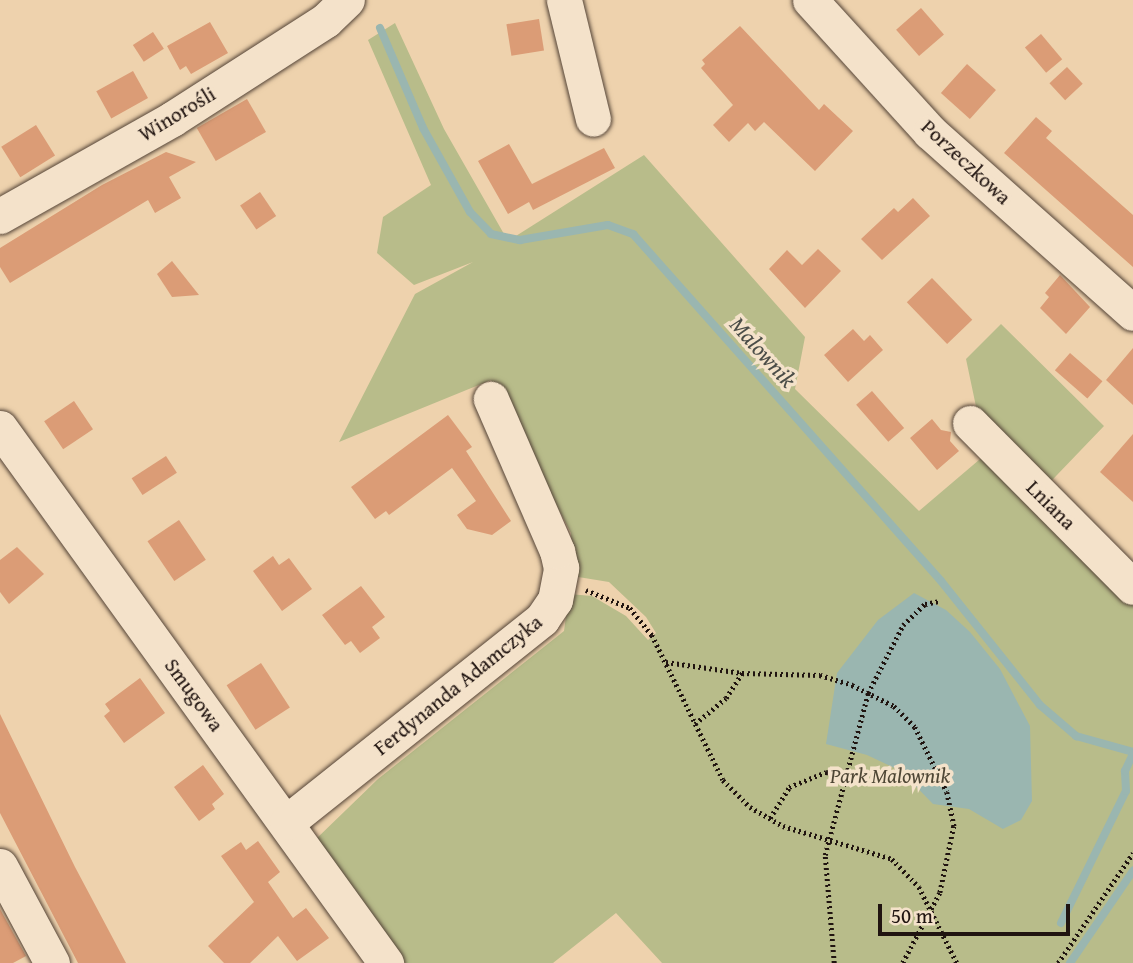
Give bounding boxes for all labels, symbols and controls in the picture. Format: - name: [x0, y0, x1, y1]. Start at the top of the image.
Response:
- street label: Winorośli: [134, 81, 220, 147]
- street label: Porzeczkowa: [916, 114, 1016, 210]
- water label: Malownik: [724, 311, 802, 393]
- street label: Lniana: [1021, 475, 1081, 535]
- street label: Ferdynanda Adamczyka: [369, 609, 547, 761]
- street label: Smugowa: [159, 654, 229, 736]
- park label: Park Malownik: [830, 763, 950, 789]
- scale bar: [881, 890, 1074, 934]
- text: 50 m: [891, 900, 933, 931]

